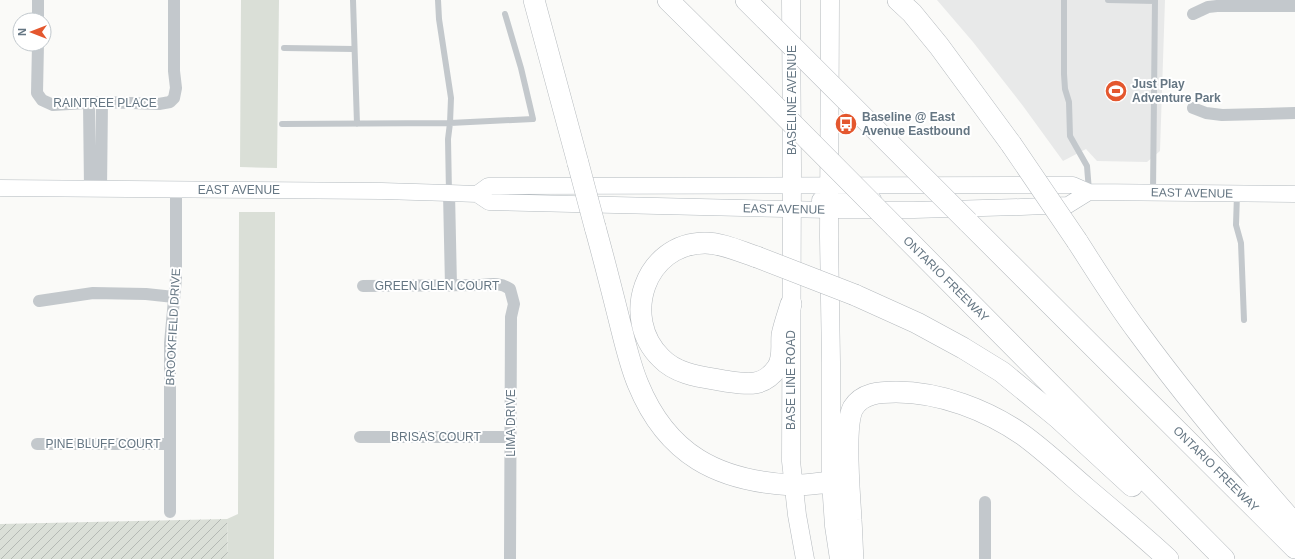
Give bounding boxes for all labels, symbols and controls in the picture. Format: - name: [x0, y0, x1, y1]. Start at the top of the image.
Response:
- north arrow: [12, 12, 52, 52]
- text: N: [16, 28, 28, 36]
- street label: BASELINE AVENUE: [785, 45, 799, 155]
- place label: Just Play Adventure Park: [1132, 77, 1221, 105]
- sports icon: Just Play Adventure Park: [1103, 78, 1129, 104]
- street label: RAINTREE PLACE: [53, 96, 157, 110]
- place label: Baseline @ East Avenue Eastbound: [862, 110, 970, 138]
- bus stop icon: Baseline @ East Avenue Eastbound: [833, 111, 859, 137]
- street label: EAST AVENUE: [198, 183, 280, 197]
- street label: EAST AVENUE: [1151, 185, 1233, 201]
- street label: EAST AVENUE: [743, 201, 825, 217]
- street label: ONTARIO FREEWAY: [900, 233, 992, 325]
- street label: BROOKFIELD DRIVE: [163, 268, 183, 386]
- street label: GREEN GLEN COURT: [375, 279, 500, 293]
- street label: BASE LINE ROAD: [784, 330, 798, 430]
- street label: LIMA DRIVE: [504, 389, 518, 457]
- street label: ONTARIO FREEWAY: [1170, 423, 1262, 515]
- street label: BRISAS COURT: [391, 430, 482, 444]
- street label: PINE BLUFF COURT: [45, 437, 161, 451]

